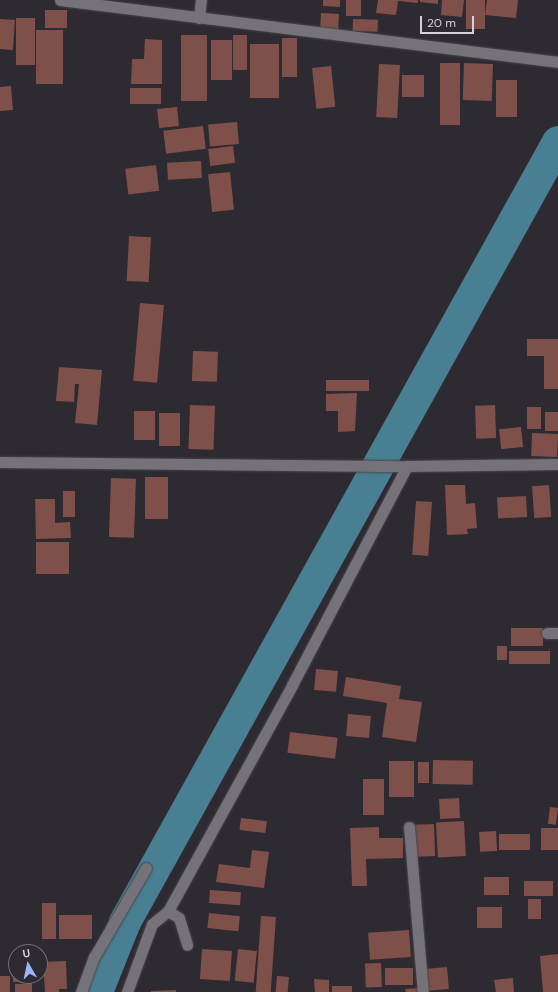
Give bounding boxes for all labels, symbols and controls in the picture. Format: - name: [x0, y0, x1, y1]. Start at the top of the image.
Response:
- scale bar: [422, 8, 476, 34]
- text: 20 m: [427, 15, 456, 31]
- north arrow: [8, 944, 48, 984]
- text: U: [21, 946, 31, 961]

